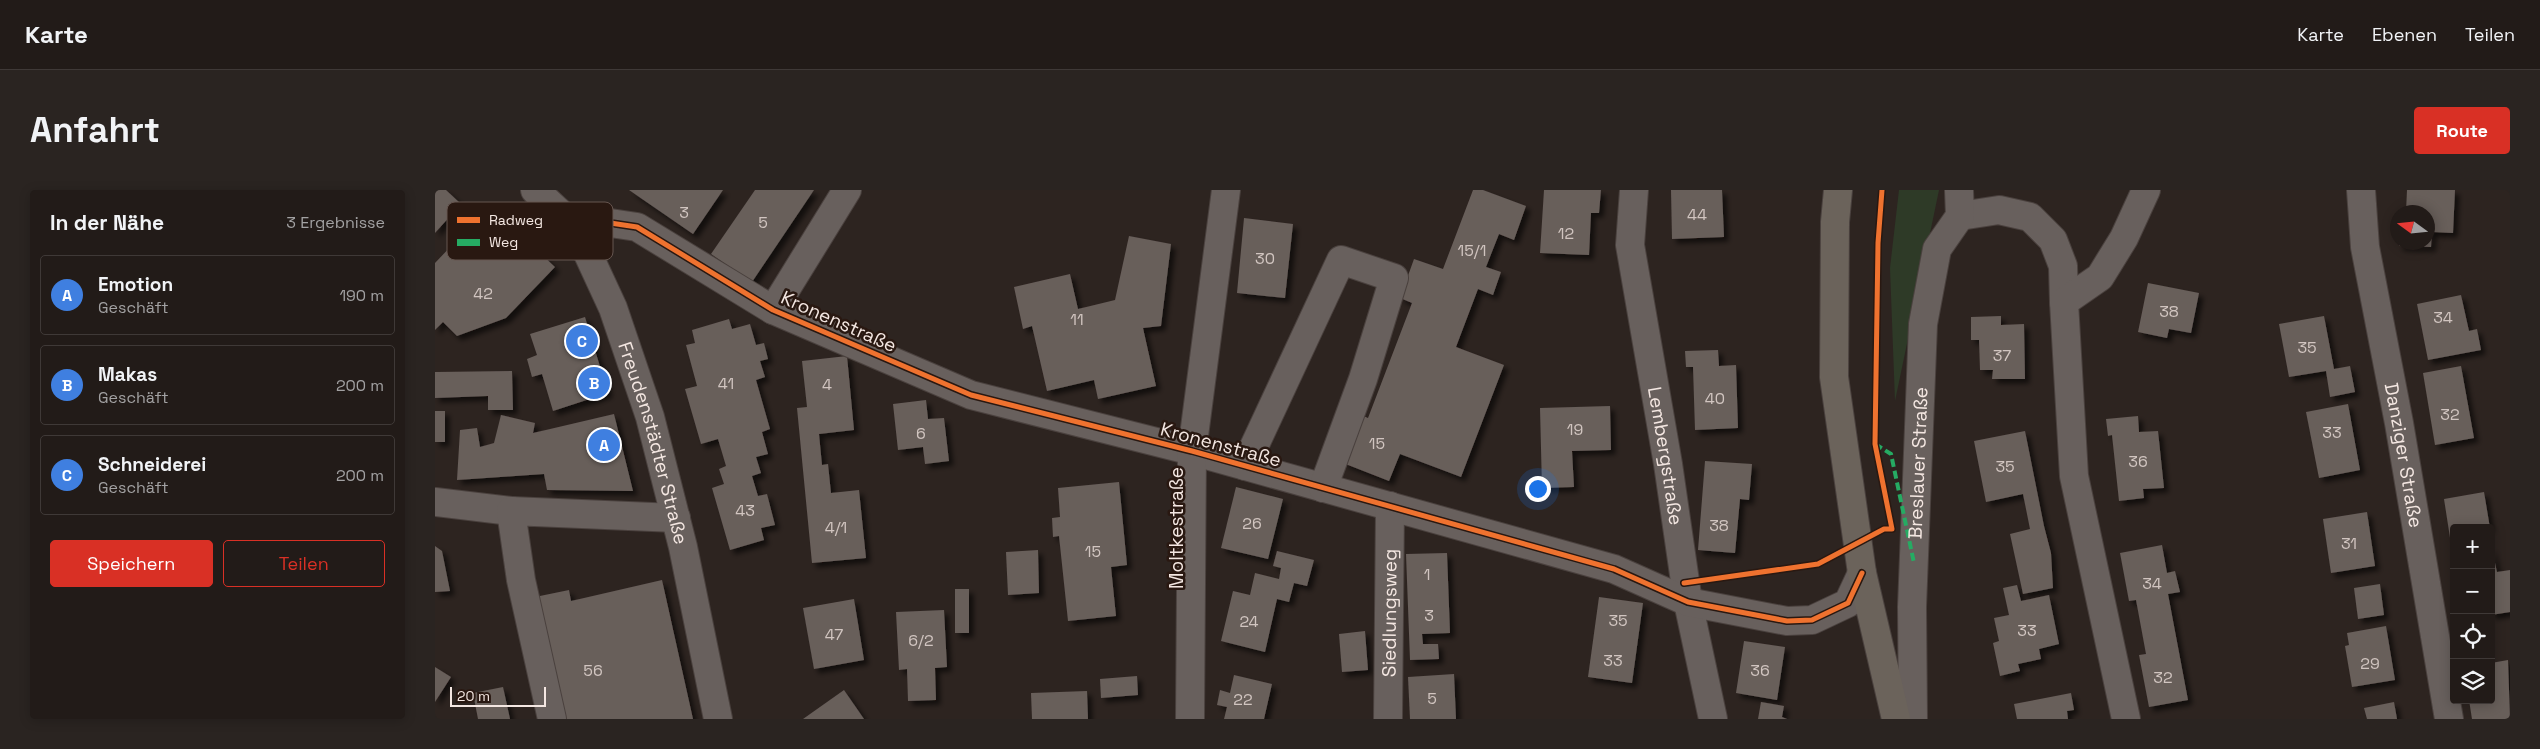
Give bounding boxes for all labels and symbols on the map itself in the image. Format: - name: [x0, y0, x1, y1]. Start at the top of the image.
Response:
- legend: [447, 202, 613, 260]
- house number: 3: [679, 202, 689, 223]
- house number: 44: [1687, 204, 1707, 225]
- north arrow: [2390, 205, 2435, 250]
- text: Radweg: [489, 211, 543, 229]
- house number: 5: [758, 212, 768, 233]
- house number: 12: [1558, 223, 1574, 244]
- text: Weg: [489, 233, 518, 251]
- house number: 15/1: [1458, 240, 1486, 261]
- house number: 30: [1255, 248, 1275, 269]
- house number: 42: [473, 283, 493, 304]
- street label: Kronenstraße: [777, 285, 901, 358]
- house number: 38: [2159, 301, 2179, 322]
- house number: 34: [2433, 307, 2453, 328]
- house number: 11: [1070, 309, 1084, 330]
- pin: C: [566, 322, 598, 360]
- house number: 35: [2297, 337, 2317, 358]
- street label: Freudenstädter Straße: [612, 338, 694, 547]
- house number: 37: [1993, 345, 2011, 366]
- pin: B: [578, 364, 610, 402]
- house number: 41: [718, 373, 734, 394]
- house number: 4: [822, 374, 832, 395]
- street label: Danziger Straße: [2379, 381, 2428, 530]
- street label: Lembergstraße: [1642, 385, 1689, 527]
- street label: Breslauer Straße: [1903, 387, 1934, 540]
- house number: 40: [1705, 388, 1725, 409]
- house number: 32: [2440, 404, 2460, 425]
- street label: Kronenstraße: [1158, 416, 1284, 473]
- house number: 19: [1567, 419, 1583, 440]
- house number: 33: [2322, 422, 2342, 443]
- house number: 6: [916, 423, 926, 444]
- pin: A: [588, 426, 620, 464]
- house number: 15: [1369, 433, 1385, 454]
- house number: 36: [2128, 451, 2148, 472]
- house number: 35: [1995, 456, 2015, 477]
- street label: Moltkestraße: [1164, 467, 1189, 589]
- your location: [1525, 476, 1551, 502]
- house number: 43: [735, 500, 755, 521]
- house number: 26: [1242, 513, 1262, 534]
- house number: 38: [1709, 515, 1729, 536]
- house number: 4/1: [825, 517, 847, 538]
- house number: 31: [2341, 533, 2357, 554]
- house number: 15: [1085, 541, 1101, 562]
- street label: Siedlungsweg: [1376, 549, 1403, 677]
- house number: 1: [1424, 564, 1430, 585]
- house number: 34: [2142, 573, 2162, 594]
- house number: 3: [1424, 605, 1434, 626]
- house number: 35: [1608, 610, 1628, 631]
- house number: 24: [1239, 611, 1259, 632]
- house number: 33: [2017, 620, 2037, 641]
- house number: 47: [825, 624, 843, 645]
- house number: 6/2: [908, 630, 934, 651]
- house number: 33: [1603, 650, 1623, 671]
- house number: 29: [2360, 653, 2380, 674]
- house number: 56: [583, 660, 603, 681]
- house number: 36: [1750, 660, 1770, 681]
- house number: 32: [2153, 667, 2173, 688]
- scale bar: [450, 684, 546, 707]
- house number: 5: [1427, 688, 1437, 709]
- house number: 22: [1233, 689, 1253, 710]

